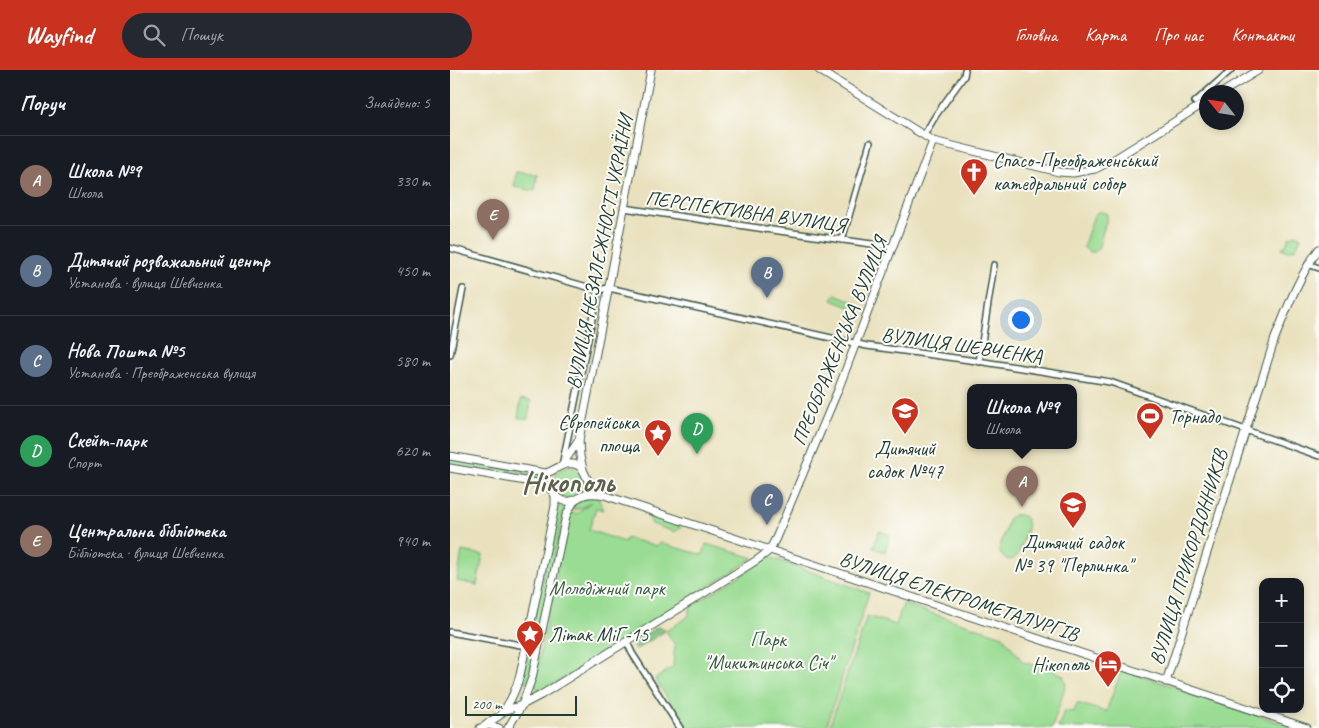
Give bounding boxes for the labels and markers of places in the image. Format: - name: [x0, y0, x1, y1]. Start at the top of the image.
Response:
- place label: Спасо-Преображенський катедральний собор: [993, 148, 1159, 196]
- church icon: Спасо-Преображенський катедральний собор: [959, 157, 989, 196]
- pin: E: [477, 199, 509, 240]
- pin: B: [751, 257, 783, 298]
- school or university icon: Дитячий садок №47: [890, 396, 920, 435]
- sports icon: Торнадо: [1135, 401, 1165, 440]
- place label: Торнадо: [1169, 404, 1221, 429]
- place label: Європейська площа: [558, 410, 641, 458]
- pin: D: [681, 413, 713, 454]
- place icon: Європейська площа: [643, 418, 673, 457]
- place label: Дитячий садок №47: [867, 436, 944, 484]
- pin: A: [1006, 466, 1038, 507]
- pin: C: [751, 484, 783, 525]
- school or university icon: Дитячий садок № 39 "Перлинка": [1058, 490, 1088, 529]
- place label: Дитячий садок № 39 "Перлинка": [1014, 530, 1136, 578]
- place icon: Літак МіГ-15: [515, 619, 545, 658]
- place label: Літак МіГ-15: [549, 622, 650, 647]
- hotel icon: Нікополь: [1093, 649, 1123, 688]
- place label: Нікополь: [1032, 652, 1090, 677]

